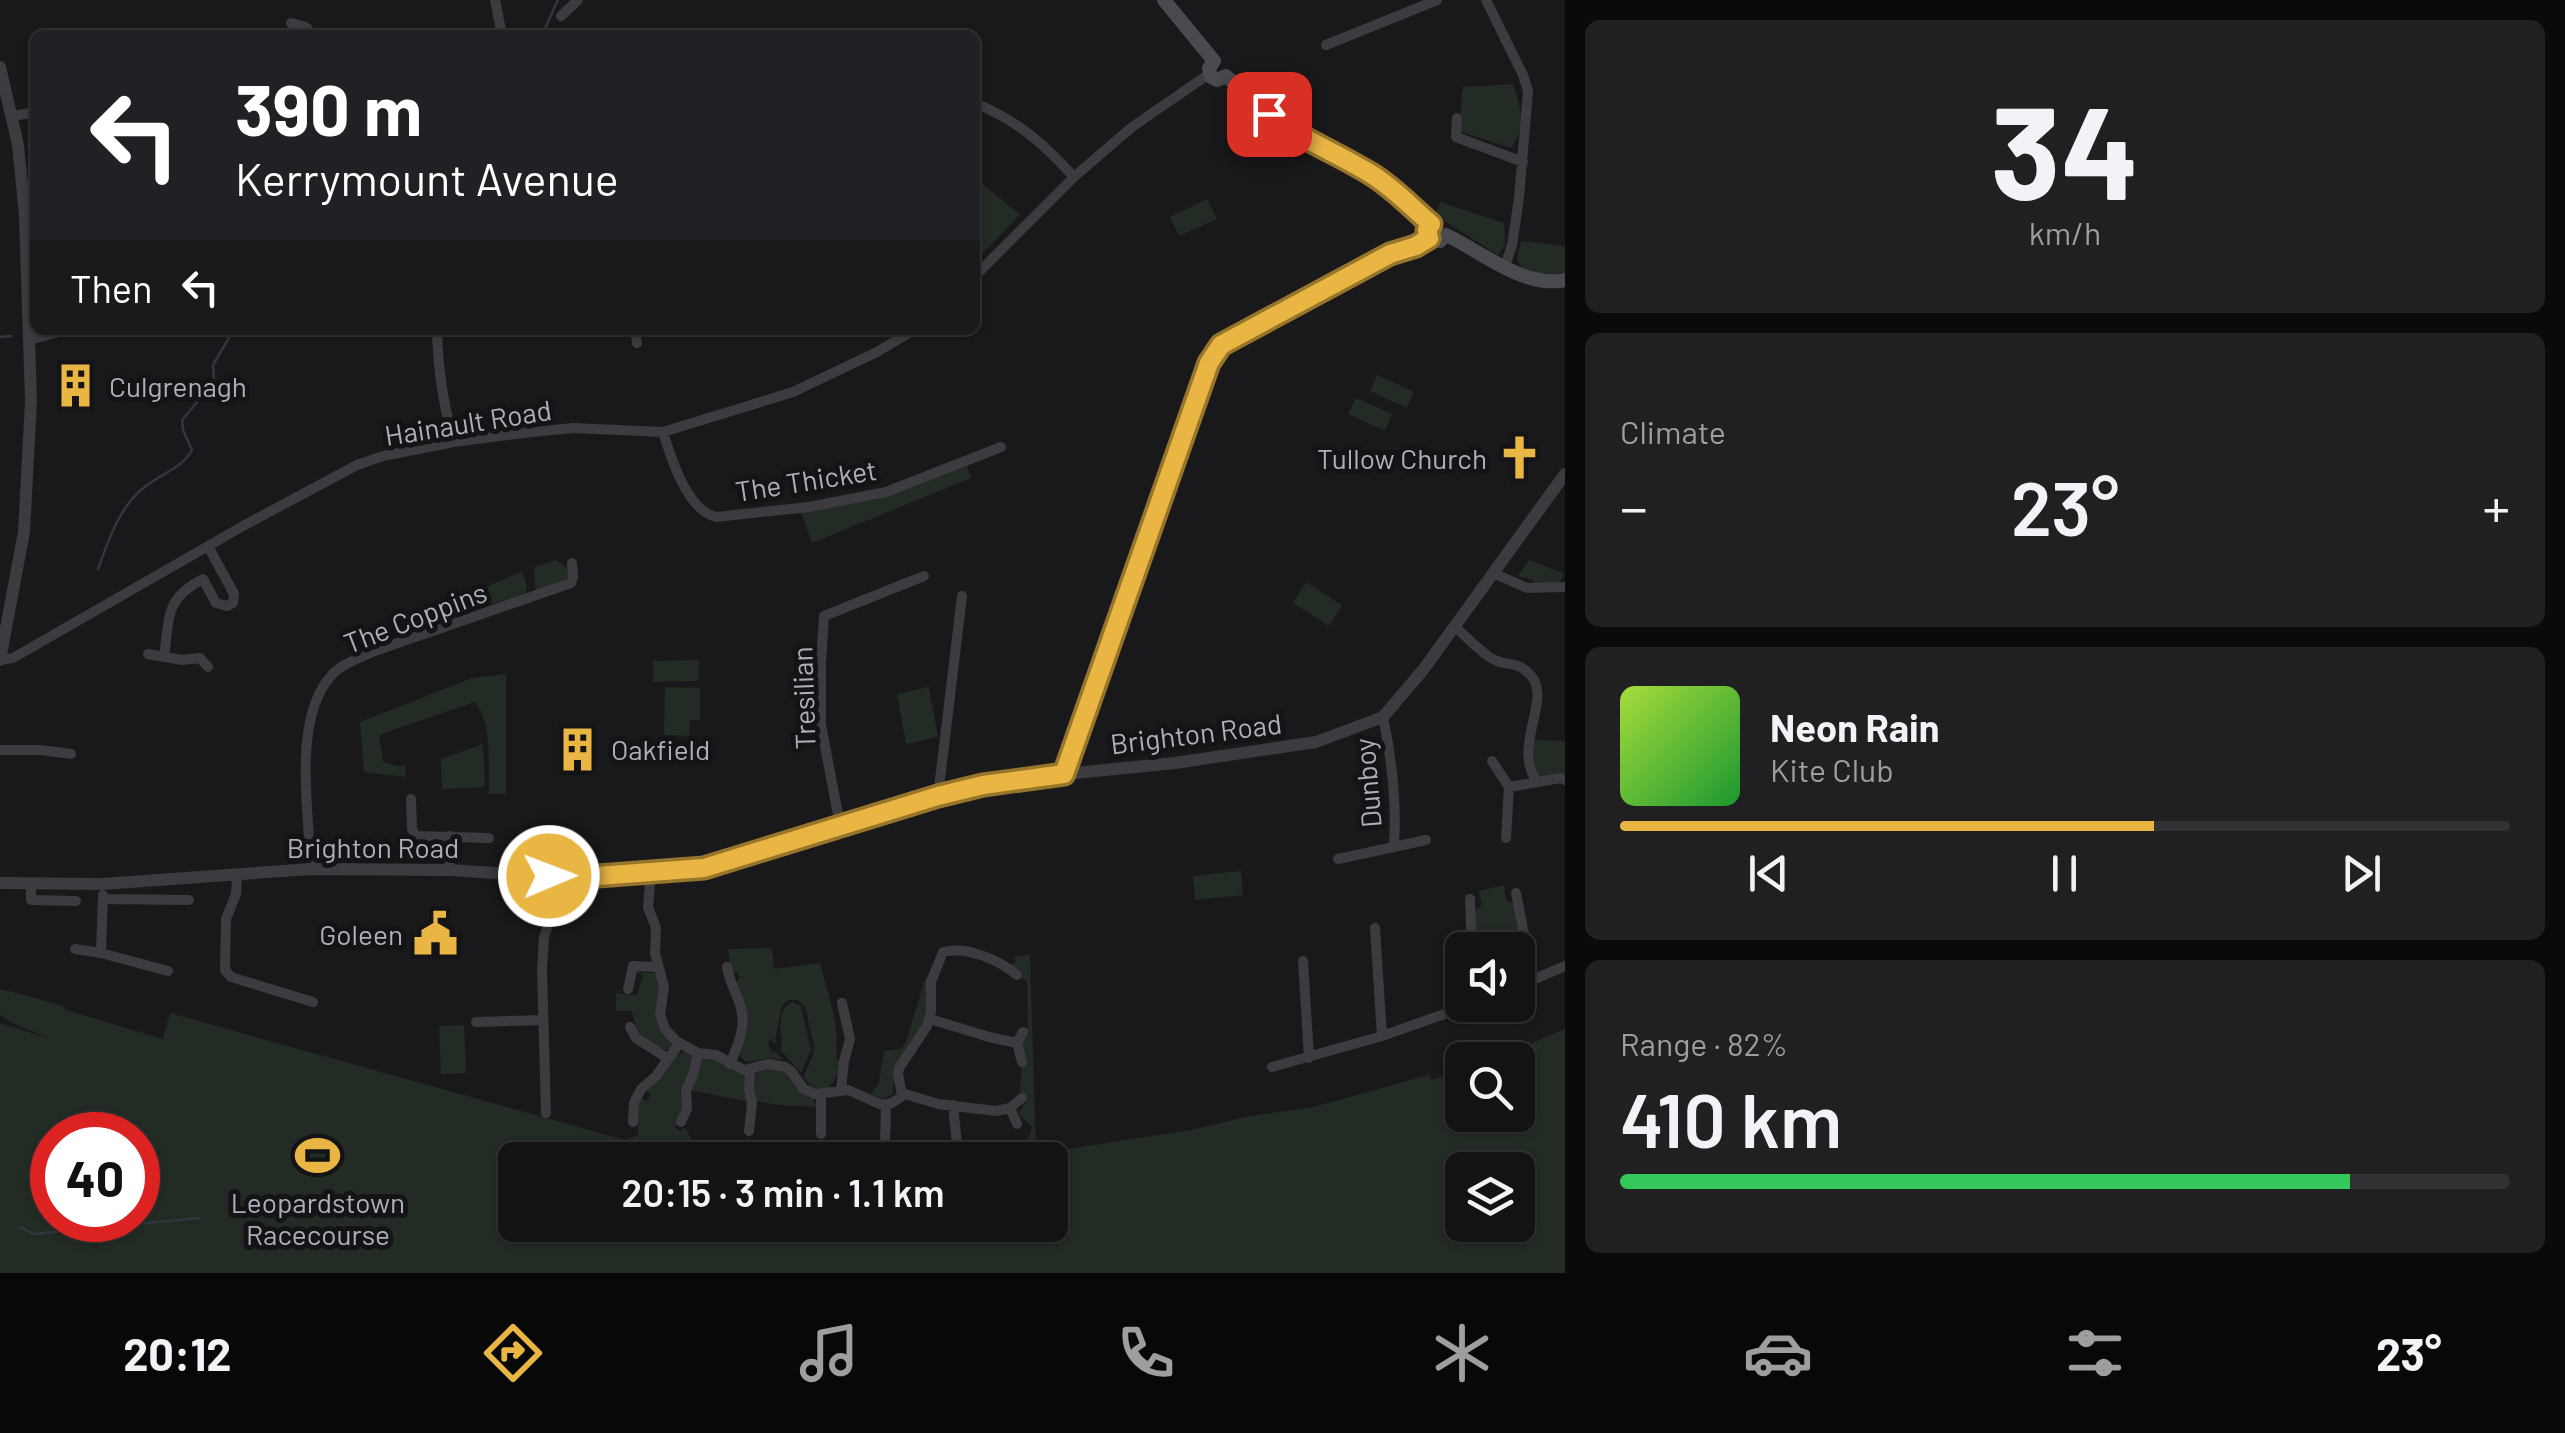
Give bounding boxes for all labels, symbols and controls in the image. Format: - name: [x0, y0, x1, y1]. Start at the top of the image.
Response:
- text: 390 m: [235, 66, 422, 150]
- icon: left: [70, 70, 200, 200]
- text: 34: [1991, 70, 2139, 226]
- pin: [1227, 72, 1312, 157]
- icon: arrive: [1242, 87, 1297, 142]
- text: Kerrymount Avenue: [235, 151, 619, 205]
- text: km/h: [2029, 213, 2101, 251]
- icon: left: [173, 260, 228, 315]
- text: Then: [70, 265, 153, 311]
- building icon: Culgrenagh: [52, 362, 100, 410]
- place label: Culgrenagh: [109, 369, 247, 403]
- street label: Hainault Road: [382, 392, 554, 452]
- text: Climate: [1620, 412, 1726, 450]
- church icon: Tullow Church: [1496, 434, 1544, 482]
- place label: Tullow Church: [1317, 441, 1487, 475]
- street label: The Thicket: [733, 452, 879, 508]
- text: 23°: [2011, 461, 2119, 551]
- text: −: [1620, 473, 1648, 539]
- text: +: [2482, 473, 2510, 539]
- street label: The Coppins: [339, 574, 491, 660]
- street label: Tresilian: [784, 646, 822, 750]
- text: Neon Rain: [1770, 704, 1939, 750]
- street label: Brighton Road: [1108, 706, 1284, 760]
- building icon: Oakfield: [554, 725, 602, 773]
- place label: Oakfield: [611, 732, 710, 766]
- street label: Dunboy: [1346, 737, 1388, 829]
- text: Kite Club: [1770, 750, 1894, 788]
- position arrow: [497, 824, 601, 928]
- street label: Brighton Road: [287, 830, 459, 864]
- icon: previous: [1741, 846, 1796, 901]
- icon: pause: [2037, 846, 2092, 901]
- icon: next: [2334, 846, 2389, 901]
- public building icon: Goleen: [412, 910, 460, 958]
- place label: Goleen: [319, 917, 403, 951]
- map controls: [1445, 932, 1535, 1242]
- button: sound: [1445, 932, 1535, 1022]
- text: Range · 82%: [1620, 1024, 1788, 1062]
- button: search: [1445, 1042, 1535, 1132]
- text: 410 km: [1620, 1073, 1842, 1163]
- speed limit sign: 40: [30, 1112, 160, 1242]
- sports icon: Leopardstown Racecourse: [294, 1132, 342, 1180]
- button: layers: [1445, 1152, 1535, 1242]
- text: 20:15 · 3 min · 1.1 km: [622, 1169, 944, 1215]
- place label: Leopardstown Racecourse: [231, 1185, 405, 1251]
- icon: directions: [478, 1318, 548, 1388]
- icon: music: [794, 1318, 864, 1388]
- icon: phone: [1111, 1318, 1181, 1388]
- icon: climate: [1427, 1318, 1497, 1388]
- icon: car: [1743, 1318, 1813, 1388]
- icon: filters: [2060, 1318, 2130, 1388]
- text: 20:12: [123, 1326, 232, 1380]
- text: 23°: [2376, 1326, 2442, 1380]

